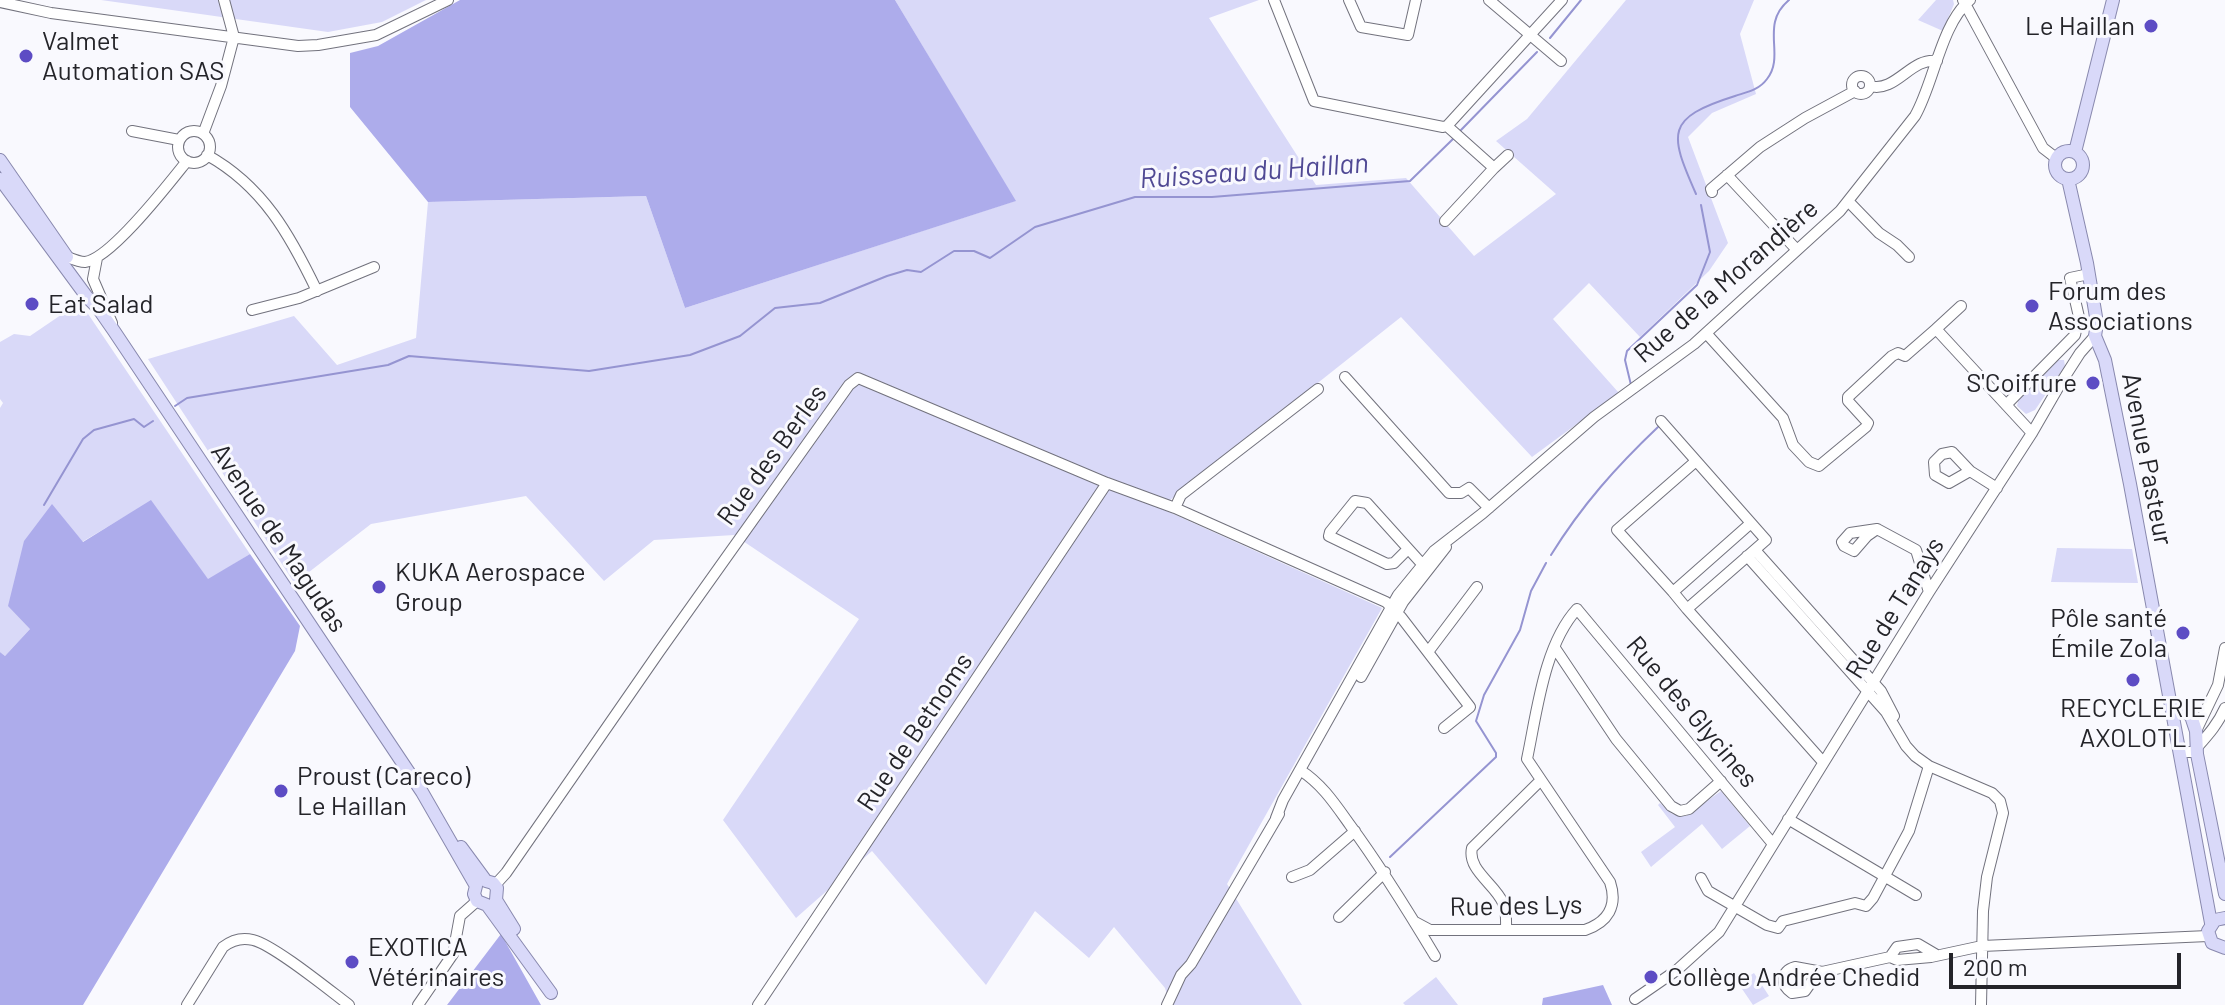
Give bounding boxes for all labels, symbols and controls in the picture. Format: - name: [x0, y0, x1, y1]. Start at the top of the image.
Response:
- place label: Le Haillan: [2025, 10, 2135, 42]
- marker: Le Haillan: [2142, 17, 2160, 35]
- place label: Valmet Automation SAS: [42, 25, 224, 86]
- marker: Valmet Automation SAS: [17, 47, 35, 65]
- water label: Ruisseau du Haillan: [1138, 146, 1370, 196]
- street label: Rue de la Morandière: [1628, 193, 1824, 369]
- place label: Forum des Associations: [2048, 275, 2193, 336]
- place label: Eat Salad: [48, 288, 153, 320]
- marker: Eat Salad: [23, 295, 41, 313]
- marker: Forum des Associations: [2023, 297, 2041, 315]
- place label: S'Coiffure: [1966, 367, 2077, 399]
- street label: Avenue Pasteur: [2115, 370, 2179, 548]
- marker: S'Coiffure: [2084, 374, 2102, 392]
- street label: Rue des Berles: [711, 379, 833, 531]
- street label: Avenue de Magudas: [204, 438, 354, 638]
- street label: Rue de Tanays: [1839, 532, 1951, 684]
- place label: KUKA Aerospace Group: [395, 556, 586, 618]
- marker: KUKA Aerospace Group: [370, 578, 388, 596]
- place label: Pôle santé Émile Zola: [2050, 602, 2167, 664]
- marker: Pôle santé Émile Zola: [2174, 624, 2192, 642]
- street label: Rue des Glycines: [1620, 630, 1764, 794]
- street label: Rue de Betnoms: [851, 647, 979, 817]
- marker: RECYCLERIE AXOLOTL: [2124, 671, 2142, 689]
- place label: RECYCLERIE AXOLOTL: [2060, 692, 2206, 754]
- place label: Proust (Careco) Le Haillan: [297, 760, 470, 822]
- marker: Proust (Careco) Le Haillan: [272, 782, 290, 800]
- street label: Rue des Lys: [1449, 889, 1583, 923]
- place label: EXOTICA Vétérinaires: [368, 931, 504, 992]
- scale bar: [1953, 937, 2185, 987]
- text: 200 m: [1963, 952, 2028, 981]
- marker: EXOTICA Vétérinaires: [343, 953, 361, 971]
- place label: Collège Andrée Chedid: [1667, 961, 1920, 993]
- marker: Collège Andrée Chedid: [1642, 968, 1660, 986]

